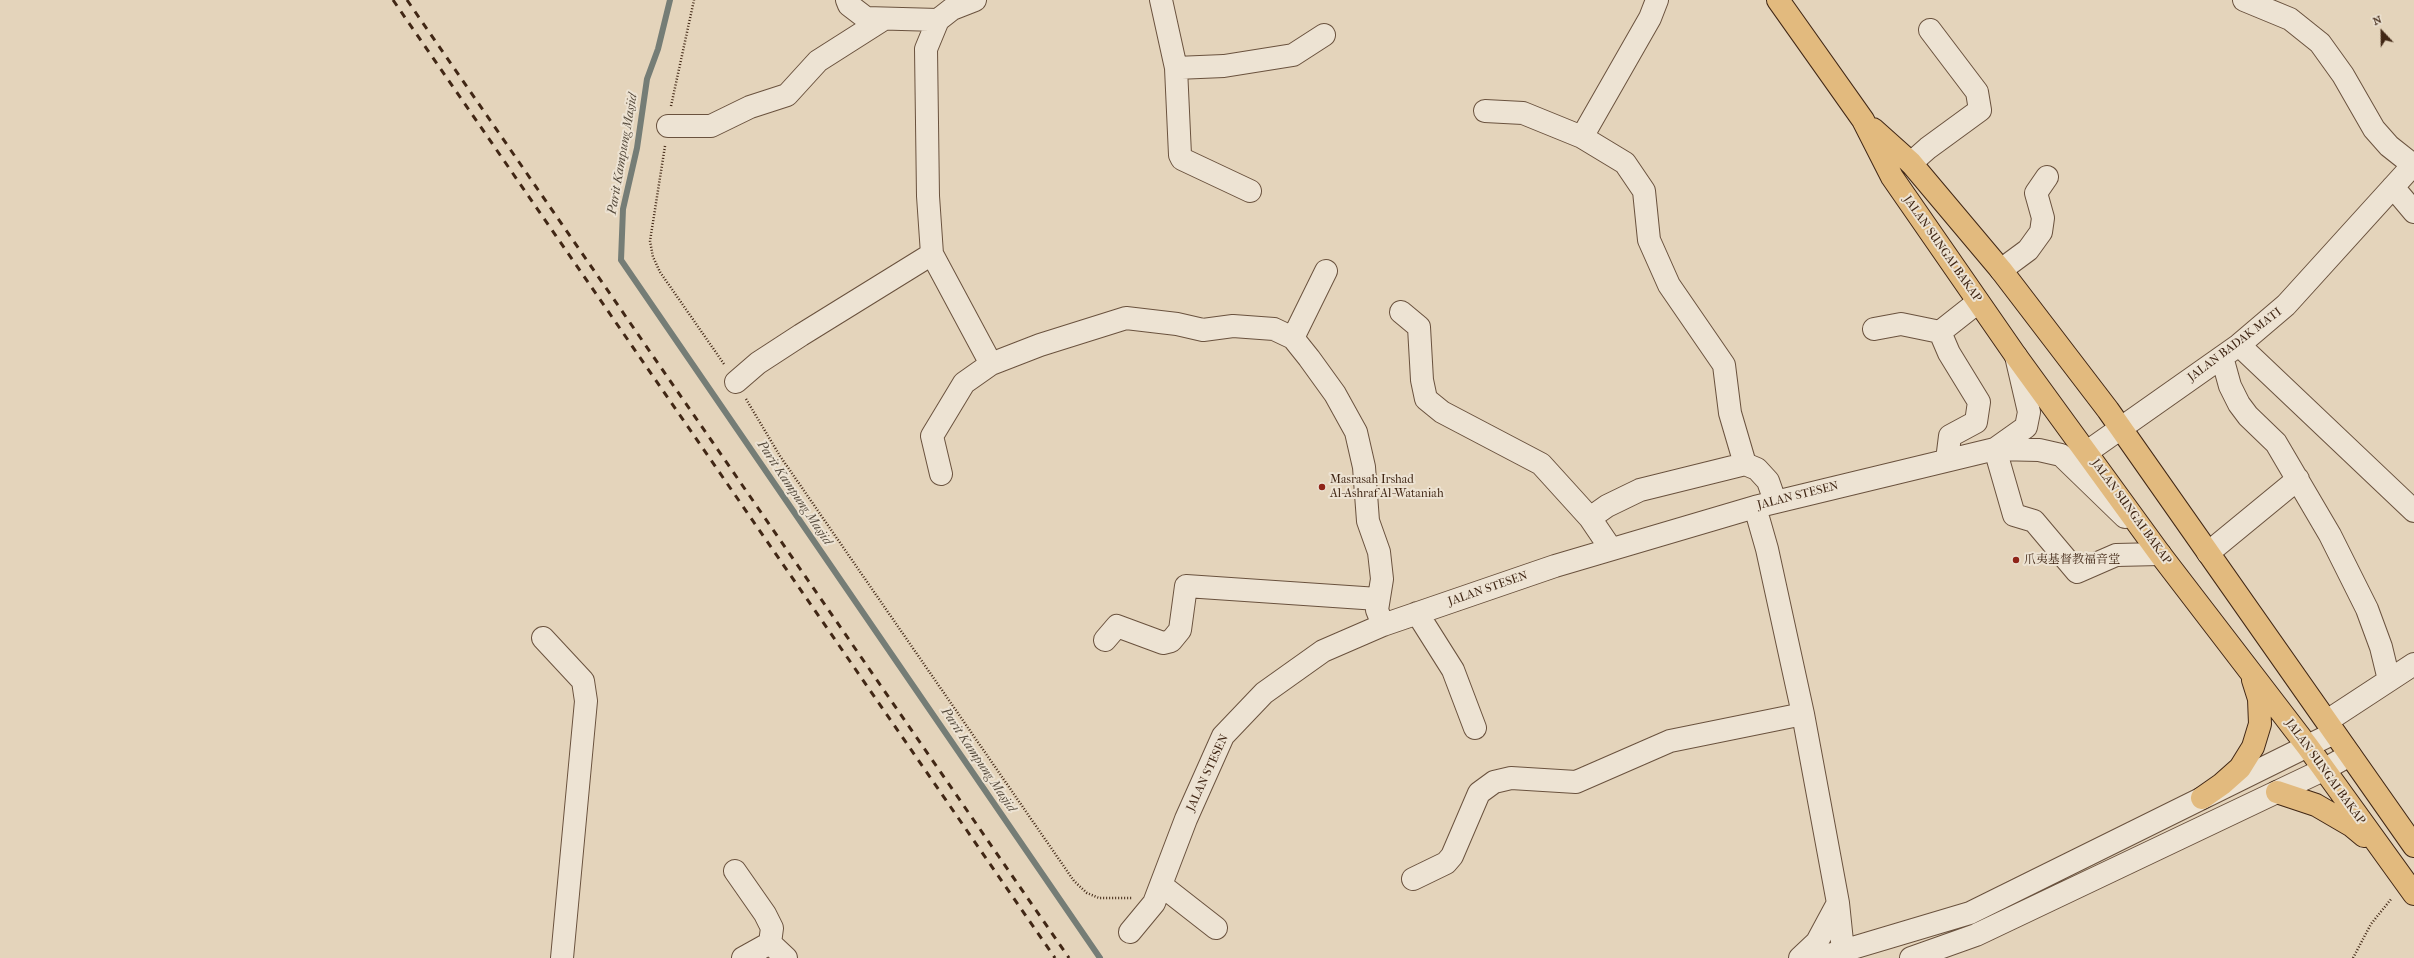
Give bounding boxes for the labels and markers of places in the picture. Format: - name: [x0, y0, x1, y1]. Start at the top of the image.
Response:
- place label: Masrasah Irshad Al-Ashraf Al-Wataniah: [1330, 473, 1444, 501]
- marker: Masrasah Irshad Al-Ashraf Al-Wataniah: [1317, 482, 1327, 492]
- place label: 爪夷基督教福音堂: [2024, 553, 2120, 567]
- marker: 爪夷基督教福音堂: [2011, 555, 2021, 565]

